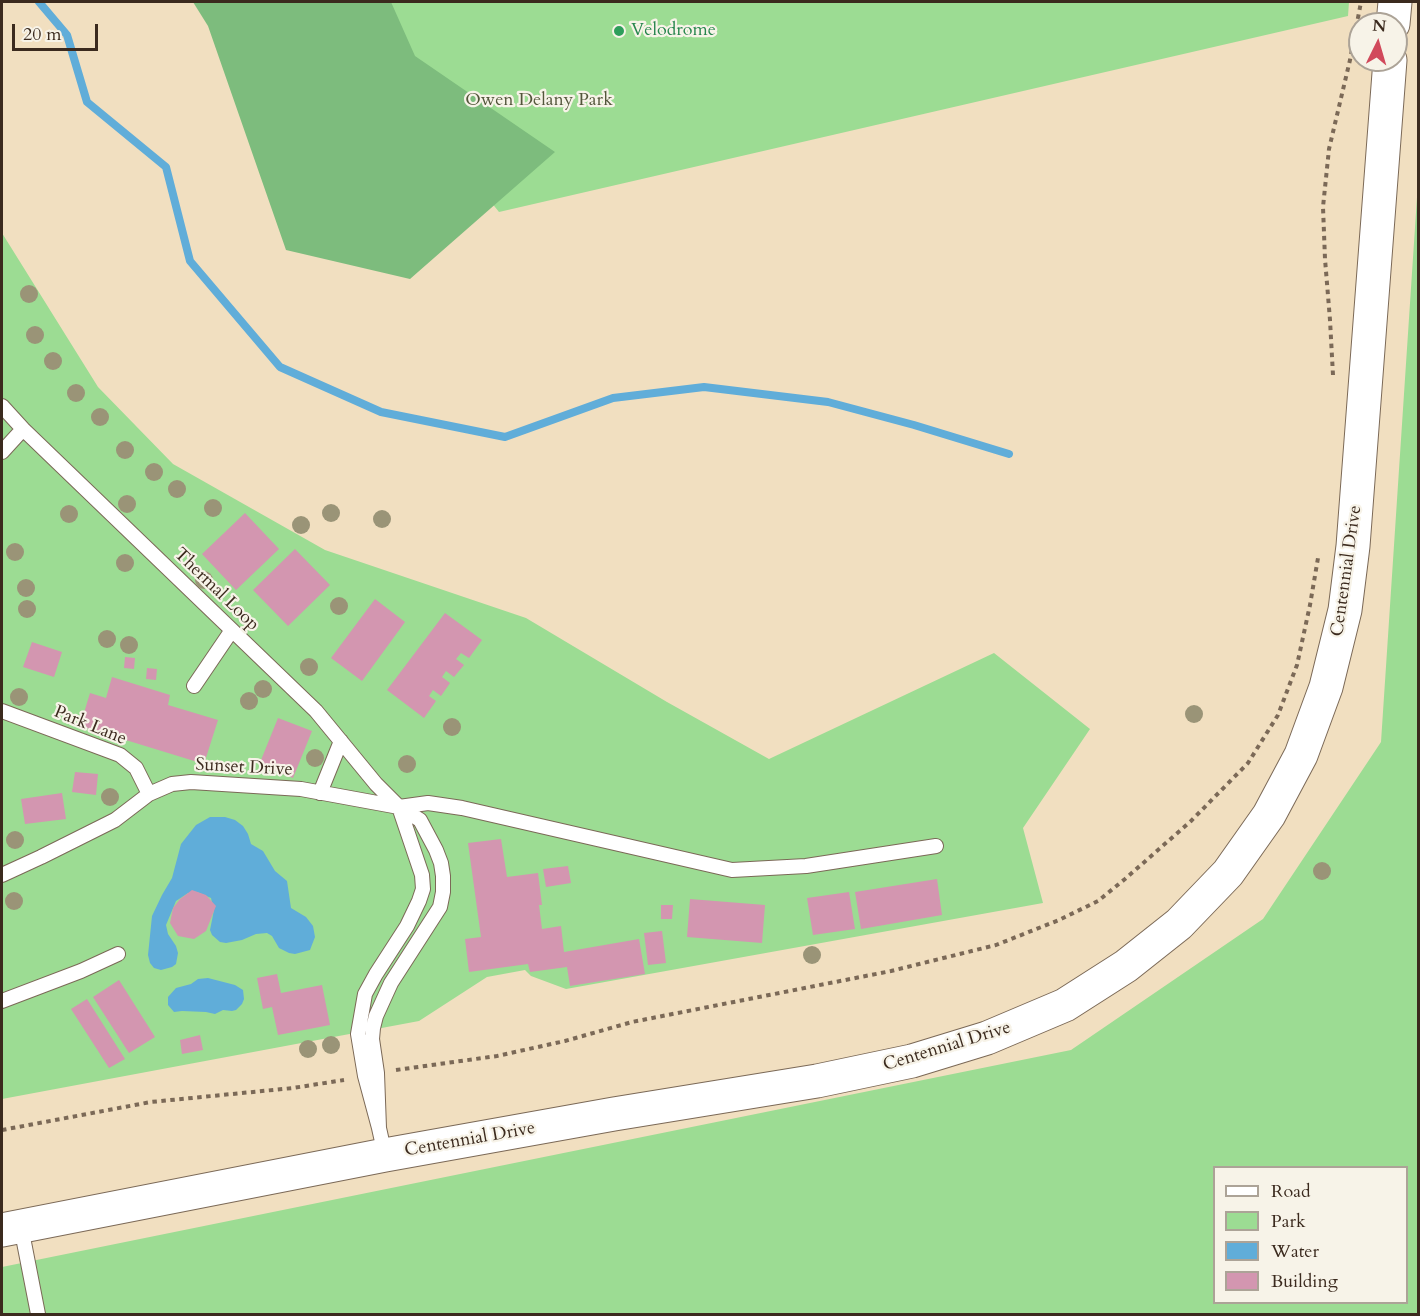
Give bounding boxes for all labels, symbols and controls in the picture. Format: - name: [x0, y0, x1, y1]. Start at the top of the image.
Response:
- scale bar: [15, 12, 100, 50]
- north arrow: [1348, 12, 1408, 72]
- text: N: [1372, 14, 1387, 38]
- place label: Velodrome: [631, 20, 716, 42]
- text: 20 m: [23, 22, 62, 47]
- marker: Velodrome: [612, 24, 626, 38]
- park label: Owen Delany Park: [465, 90, 613, 112]
- street label: Centennial Drive: [1327, 504, 1367, 638]
- street label: Thermal Loop: [169, 544, 263, 636]
- street label: Park Lane: [50, 702, 130, 750]
- street label: Sunset Drive: [195, 755, 293, 781]
- street label: Centennial Drive: [881, 1017, 1013, 1077]
- street label: Centennial Drive: [403, 1118, 537, 1162]
- legend: [1213, 1166, 1408, 1304]
- text: Road: [1271, 1179, 1311, 1204]
- text: Park: [1271, 1209, 1306, 1234]
- text: Water: [1271, 1239, 1319, 1264]
- text: Building: [1271, 1269, 1338, 1294]

